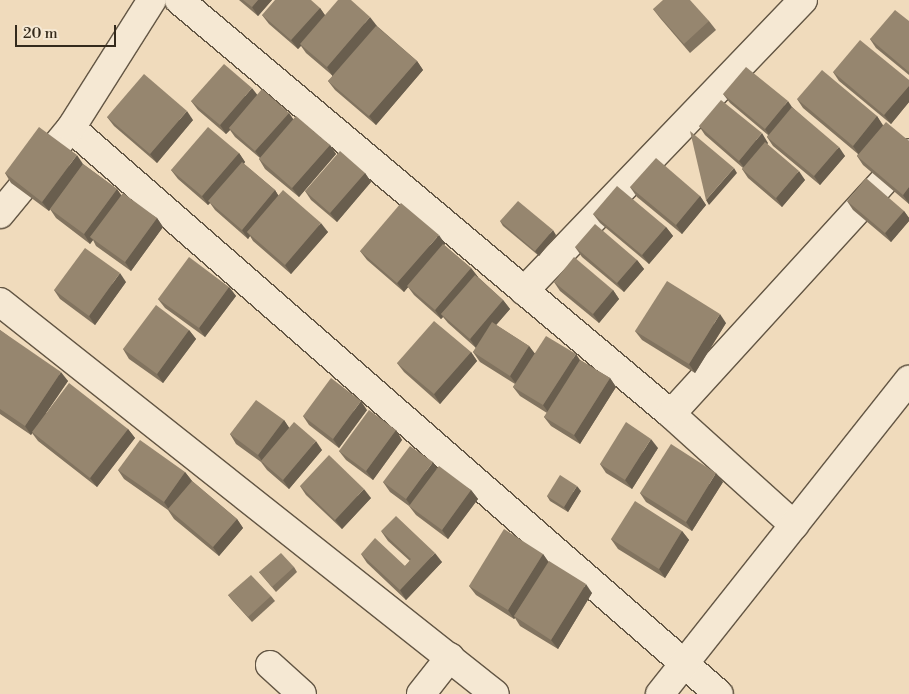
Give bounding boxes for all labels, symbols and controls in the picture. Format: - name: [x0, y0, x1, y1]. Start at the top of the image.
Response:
- scale bar: [18, 15, 119, 47]
- text: 20 m: [23, 24, 58, 43]

